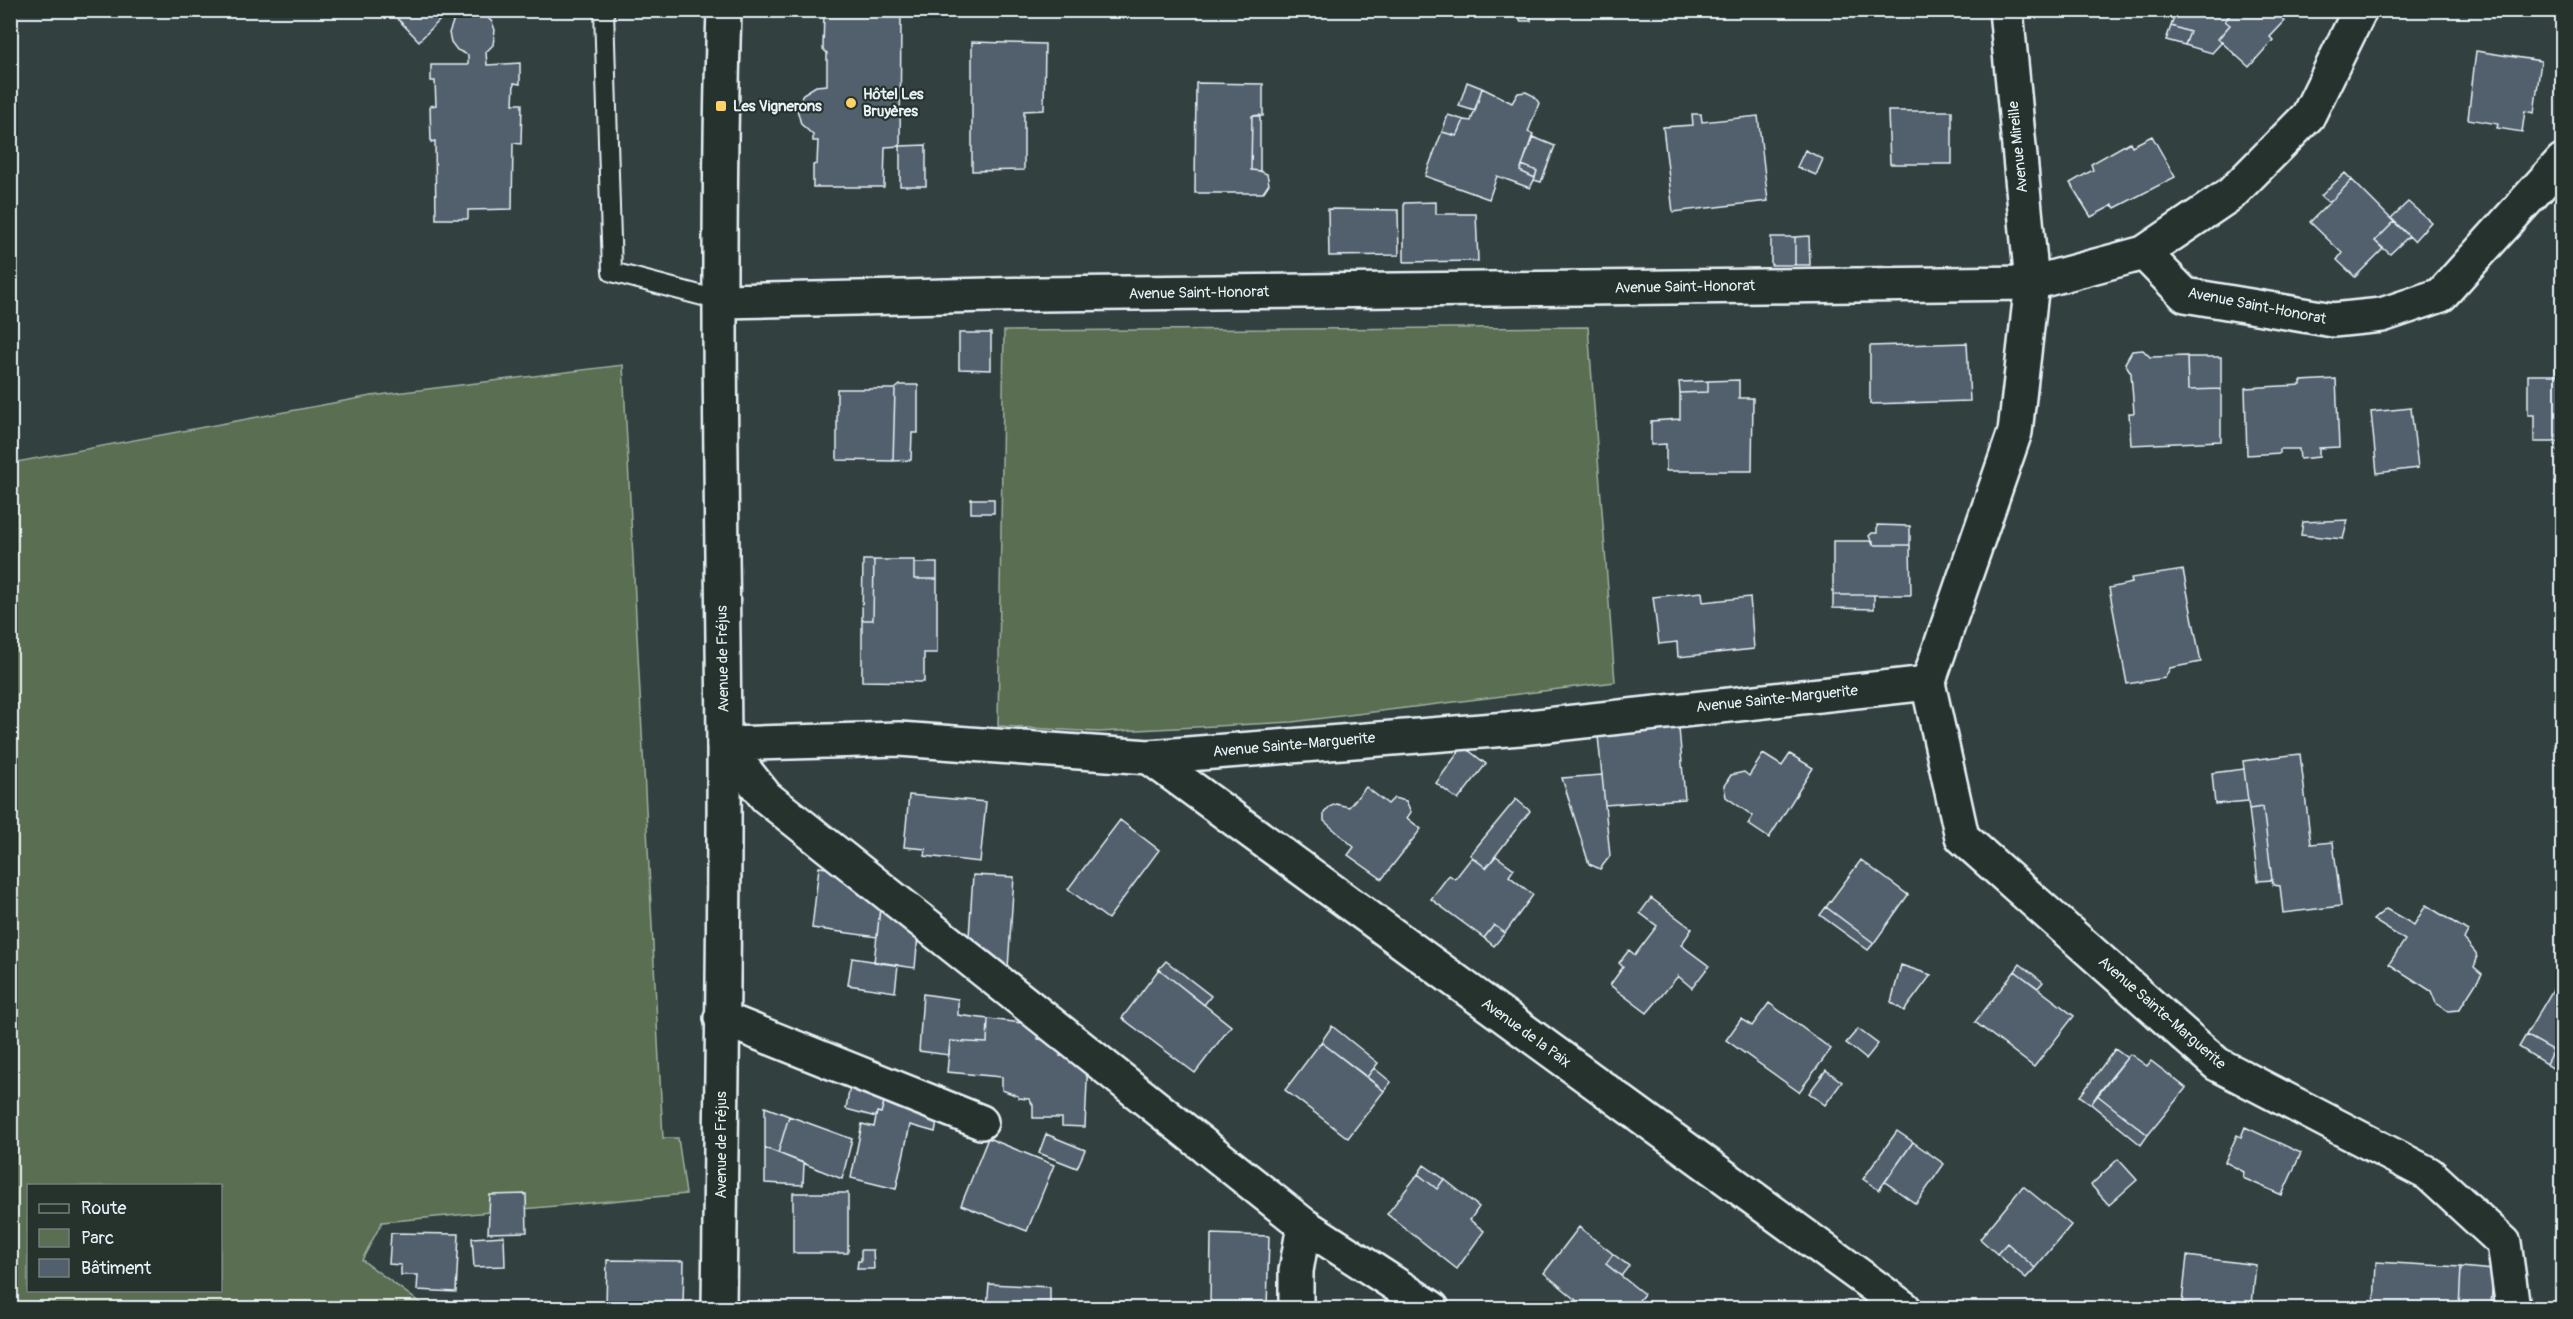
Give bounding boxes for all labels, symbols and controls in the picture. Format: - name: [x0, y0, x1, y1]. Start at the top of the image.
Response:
- place label: Hôtel Les Bruyères: [863, 85, 924, 121]
- marker: Hôtel Les Bruyères: [844, 96, 858, 110]
- place label: Les Vignerons: [733, 97, 822, 116]
- marker: Les Vignerons: [714, 99, 728, 113]
- street label: Avenue Mireille: [2004, 99, 2032, 194]
- street label: Avenue Saint-Honorat: [1615, 276, 1756, 298]
- street label: Avenue Saint-Honorat: [1129, 282, 1270, 304]
- street label: Avenue Saint-Honorat: [2186, 283, 2329, 329]
- street label: Avenue de Fréjus: [713, 605, 733, 713]
- street label: Avenue Sainte-Marguerite: [1695, 681, 1860, 717]
- street label: Avenue Sainte-Marguerite: [1212, 728, 1377, 762]
- street label: Avenue Sainte-Marguerite: [2094, 952, 2230, 1074]
- street label: Avenue de la Paix: [1477, 994, 1575, 1072]
- street label: Avenue de Fréjus: [712, 1091, 731, 1199]
- legend: [27, 1184, 222, 1292]
- text: Route: [81, 1197, 126, 1220]
- text: Parc: [81, 1227, 114, 1250]
- text: Bâtiment: [81, 1257, 152, 1280]

